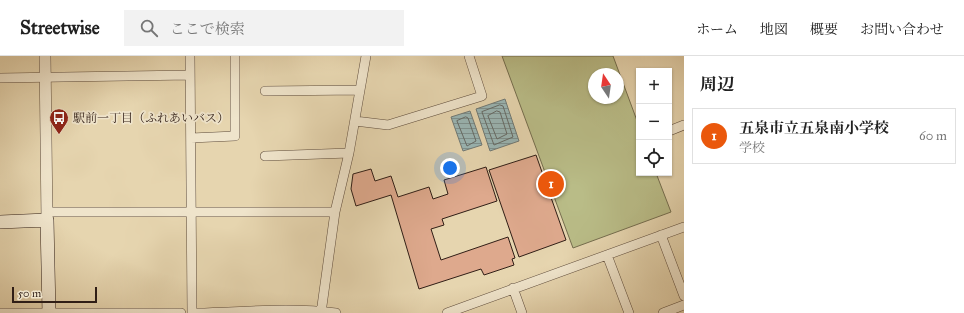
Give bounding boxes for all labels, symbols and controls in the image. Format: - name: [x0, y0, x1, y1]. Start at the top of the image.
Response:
- search box: [124, 10, 404, 46]
- text: Streetwise: [20, 16, 100, 39]
- icon: search: [138, 17, 160, 39]
- text: ここで検索: [170, 20, 245, 38]
- text: ホーム: [696, 21, 738, 38]
- text: 地図: [760, 21, 788, 38]
- text: 概要: [810, 21, 838, 38]
- text: お問い合わせ: [860, 21, 944, 38]
- north arrow: [588, 68, 624, 104]
- map controls: [636, 68, 672, 176]
- button: +: [636, 68, 672, 104]
- text: 周辺: [700, 74, 734, 95]
- button: −: [636, 104, 672, 140]
- bus stop icon: 駅前一丁目（ふれあいバス）: [48, 107, 70, 135]
- place label: 駅前一丁目（ふれあいバス）: [73, 111, 229, 125]
- text: 五泉市立五泉南小学校: [739, 119, 889, 137]
- text: 1: [711, 128, 717, 144]
- text: 60 m: [919, 128, 947, 144]
- button: locate: [636, 140, 672, 176]
- text: 学校: [739, 140, 765, 156]
- your location: [440, 158, 460, 178]
- pin: 1: [538, 169, 564, 199]
- scale bar: [12, 285, 97, 304]
- text: 50 m: [18, 287, 41, 300]

